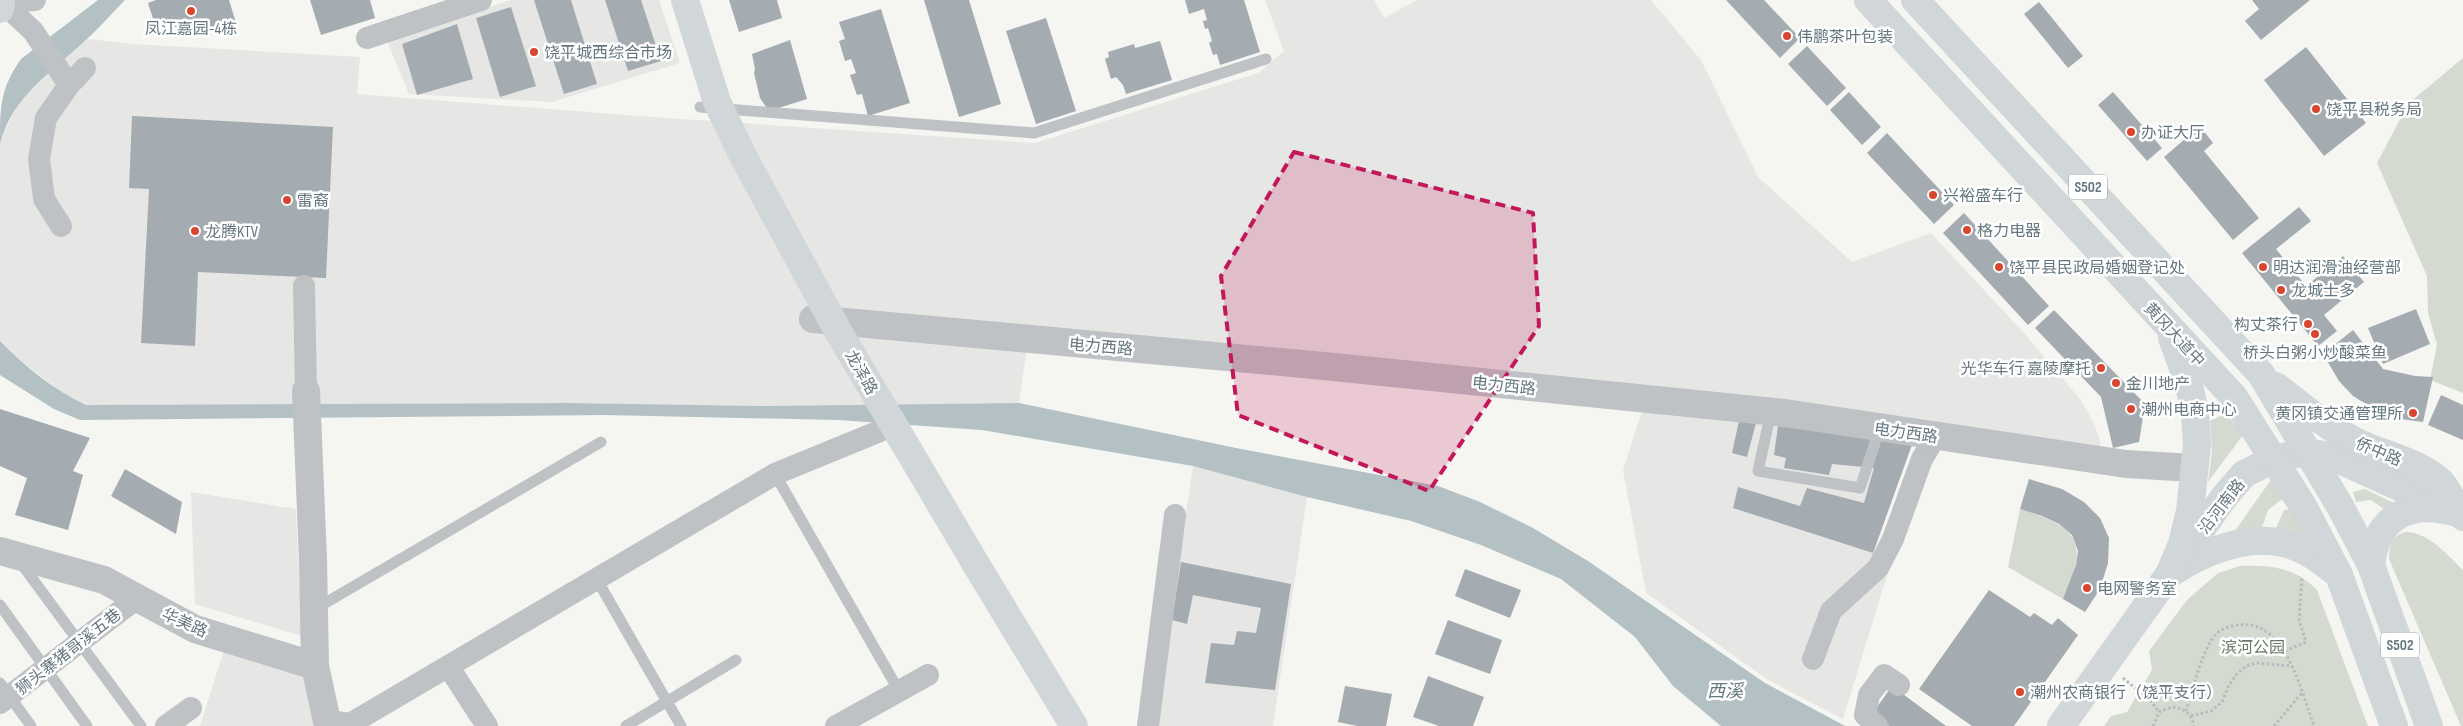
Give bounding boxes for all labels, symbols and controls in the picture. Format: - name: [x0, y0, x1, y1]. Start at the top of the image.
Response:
- marker: 凤江嘉园-4栋: [185, 5, 197, 17]
- place label: 凤江嘉园-4栋: [145, 20, 237, 39]
- place label: 伟鹏茶叶包装: [1797, 28, 1893, 47]
- marker: 伟鹏茶叶包装: [1781, 30, 1793, 42]
- place label: 饶平城西综合市场: [544, 44, 672, 63]
- marker: 饶平城西综合市场: [528, 46, 540, 58]
- place label: 饶平县税务局: [2326, 101, 2422, 120]
- marker: 饶平县税务局: [2310, 103, 2322, 115]
- place label: 办证大厅: [2141, 124, 2205, 143]
- marker: 办证大厅: [2125, 126, 2137, 138]
- road number: S502: [2069, 174, 2107, 200]
- place label: 兴裕盛车行: [1943, 187, 2023, 206]
- marker: 兴裕盛车行: [1927, 189, 1939, 201]
- place label: 雷裔: [297, 192, 329, 211]
- marker: 雷裔: [281, 194, 293, 206]
- place label: 格力电器: [1977, 222, 2041, 241]
- place label: 龙腾KTV: [205, 223, 259, 242]
- marker: 格力电器: [1961, 224, 1973, 236]
- marker: 龙腾KTV: [189, 225, 201, 237]
- place label: 饶平县民政局婚姻登记处: [2009, 259, 2185, 278]
- place label: 明达润滑油经营部: [2273, 259, 2401, 278]
- marker: 饶平县民政局婚姻登记处: [1993, 261, 2005, 273]
- marker: 明达润滑油经营部: [2257, 261, 2269, 273]
- place label: 龙城士多: [2291, 282, 2355, 301]
- marker: 龙城士多: [2275, 284, 2287, 296]
- street label: 黄冈大道中: [2140, 299, 2208, 371]
- place label: 构丈茶行: [2234, 316, 2298, 335]
- marker: 构丈茶行: [2302, 318, 2314, 330]
- marker: 桥头白粥小炒酸菜鱼: [2309, 328, 2321, 340]
- street label: 电力西路: [1068, 335, 1134, 360]
- place label: 桥头白粥小炒酸菜鱼: [2243, 344, 2387, 363]
- street label: 龙泽路: [840, 347, 881, 398]
- place label: 光华车行 嘉陵摩托: [1960, 360, 2091, 379]
- marker: 光华车行 嘉陵摩托: [2095, 362, 2107, 374]
- street label: 电力西路: [1471, 374, 1537, 399]
- place label: 金川地产: [2126, 375, 2190, 394]
- marker: 金川地产: [2110, 377, 2122, 389]
- place label: 潮州电商中心: [2141, 401, 2237, 420]
- marker: 潮州电商中心: [2125, 403, 2137, 415]
- place label: 黄冈镇交通管理所: [2275, 405, 2403, 424]
- marker: 黄冈镇交通管理所: [2407, 407, 2419, 419]
- street label: 电力西路: [1873, 420, 1939, 447]
- street label: 侨中路: [2353, 434, 2404, 471]
- street label: 沿河南路: [2195, 476, 2249, 538]
- place label: 电网警务室: [2097, 580, 2177, 599]
- marker: 电网警务室: [2081, 582, 2093, 594]
- street label: 狮头寨猪哥溪五巷: [13, 605, 125, 699]
- street label: 华美路: [159, 605, 210, 642]
- road number: S502: [2381, 632, 2419, 658]
- park label: 滨河公园: [2221, 639, 2285, 658]
- water label: 西溪: [1707, 681, 1745, 702]
- place label: 潮州农商银行（饶平支行）: [2030, 684, 2222, 703]
- marker: 潮州农商银行（饶平支行）: [2014, 686, 2026, 698]

